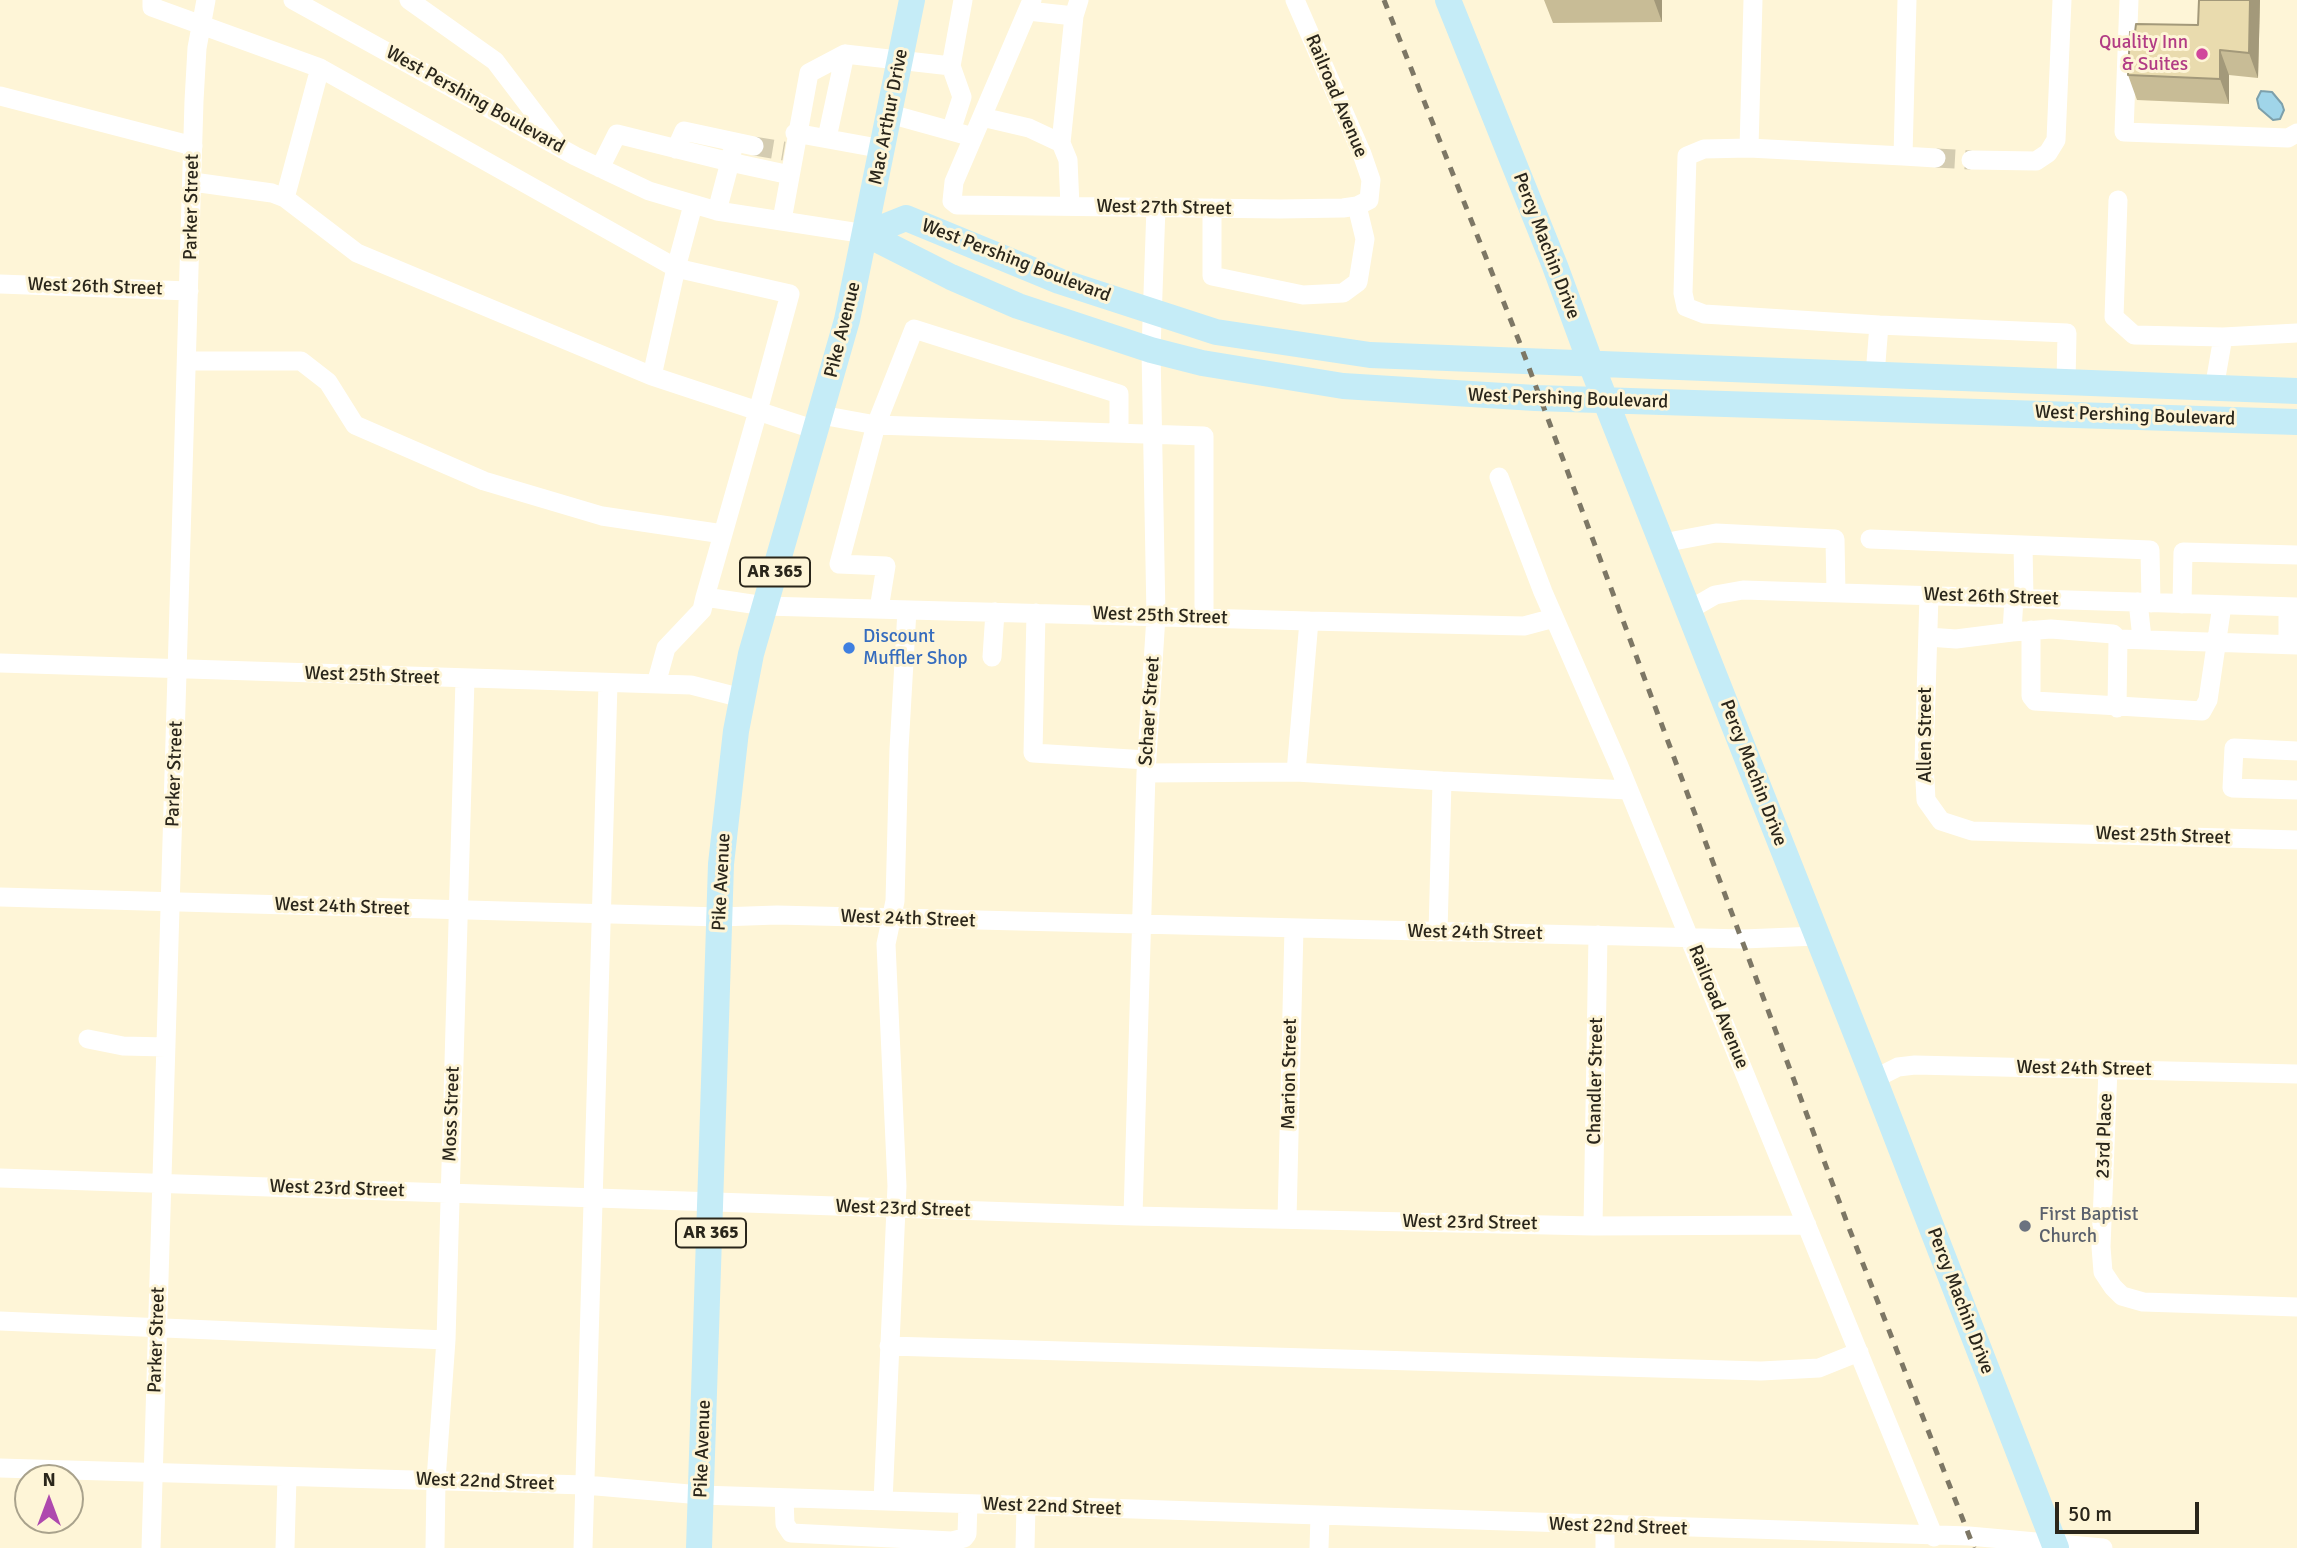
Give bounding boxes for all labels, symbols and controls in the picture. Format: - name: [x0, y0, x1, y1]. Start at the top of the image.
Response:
- street label: Railroad Avenue: [1300, 31, 1372, 161]
- place label: Quality Inn & Suites: [2099, 32, 2188, 76]
- street label: West Pershing Boulevard: [382, 41, 568, 159]
- marker: Quality Inn & Suites: [2194, 46, 2210, 62]
- street label: Mac Arthur Drive: [865, 47, 913, 187]
- street label: Parker Street: [180, 154, 204, 260]
- street label: Percy Machin Drive: [1508, 170, 1584, 322]
- street label: West 27th Street: [1096, 195, 1232, 221]
- street label: West Pershing Boulevard: [918, 214, 1114, 308]
- street label: West 26th Street: [27, 273, 163, 301]
- street label: Pike Avenue: [820, 280, 866, 380]
- street label: West Pershing Boulevard: [1467, 384, 1669, 414]
- street label: West Pershing Boulevard: [2034, 401, 2236, 431]
- road number: AR 365: [740, 558, 810, 586]
- street label: West 26th Street: [1923, 583, 2059, 611]
- street label: West 25th Street: [1092, 602, 1228, 630]
- place label: Discount Muffler Shop: [863, 626, 968, 670]
- marker: Discount Muffler Shop: [841, 640, 857, 656]
- street label: Schaer Street: [1135, 656, 1165, 766]
- street label: West 25th Street: [304, 662, 440, 690]
- street label: Allen Street: [1915, 687, 1937, 783]
- street label: Percy Machin Drive: [1715, 697, 1791, 849]
- street label: Parker Street: [162, 720, 188, 828]
- street label: West 25th Street: [2095, 822, 2231, 850]
- street label: Pike Avenue: [708, 832, 736, 932]
- street label: West 24th Street: [274, 893, 410, 921]
- street label: West 24th Street: [840, 905, 976, 933]
- street label: West 24th Street: [1407, 920, 1543, 946]
- street label: Railroad Avenue: [1683, 942, 1753, 1072]
- street label: Chandler Street: [1583, 1017, 1609, 1145]
- street label: Marion Street: [1278, 1018, 1302, 1130]
- street label: West 24th Street: [2016, 1056, 2152, 1082]
- street label: Moss Street: [439, 1066, 465, 1162]
- street label: 23rd Place: [2092, 1093, 2118, 1179]
- street label: West 23rd Street: [269, 1175, 405, 1203]
- street label: West 23rd Street: [835, 1195, 971, 1223]
- place label: First Baptist Church: [2039, 1204, 2138, 1248]
- street label: West 23rd Street: [1402, 1210, 1538, 1236]
- road number: AR 365: [676, 1218, 746, 1248]
- marker: First Baptist Church: [2017, 1218, 2033, 1234]
- street label: Percy Machin Drive: [1922, 1225, 1998, 1377]
- street label: Parker Street: [144, 1286, 170, 1394]
- street label: Pike Avenue: [690, 1400, 716, 1498]
- north arrow: [14, 1464, 84, 1534]
- text: N: [42, 1468, 56, 1492]
- street label: West 22nd Street: [415, 1468, 555, 1496]
- scale bar: [2059, 1488, 2202, 1532]
- street label: West 22nd Street: [982, 1493, 1122, 1521]
- text: 50 m: [2068, 1501, 2112, 1527]
- street label: West 22nd Street: [1548, 1513, 1688, 1541]

